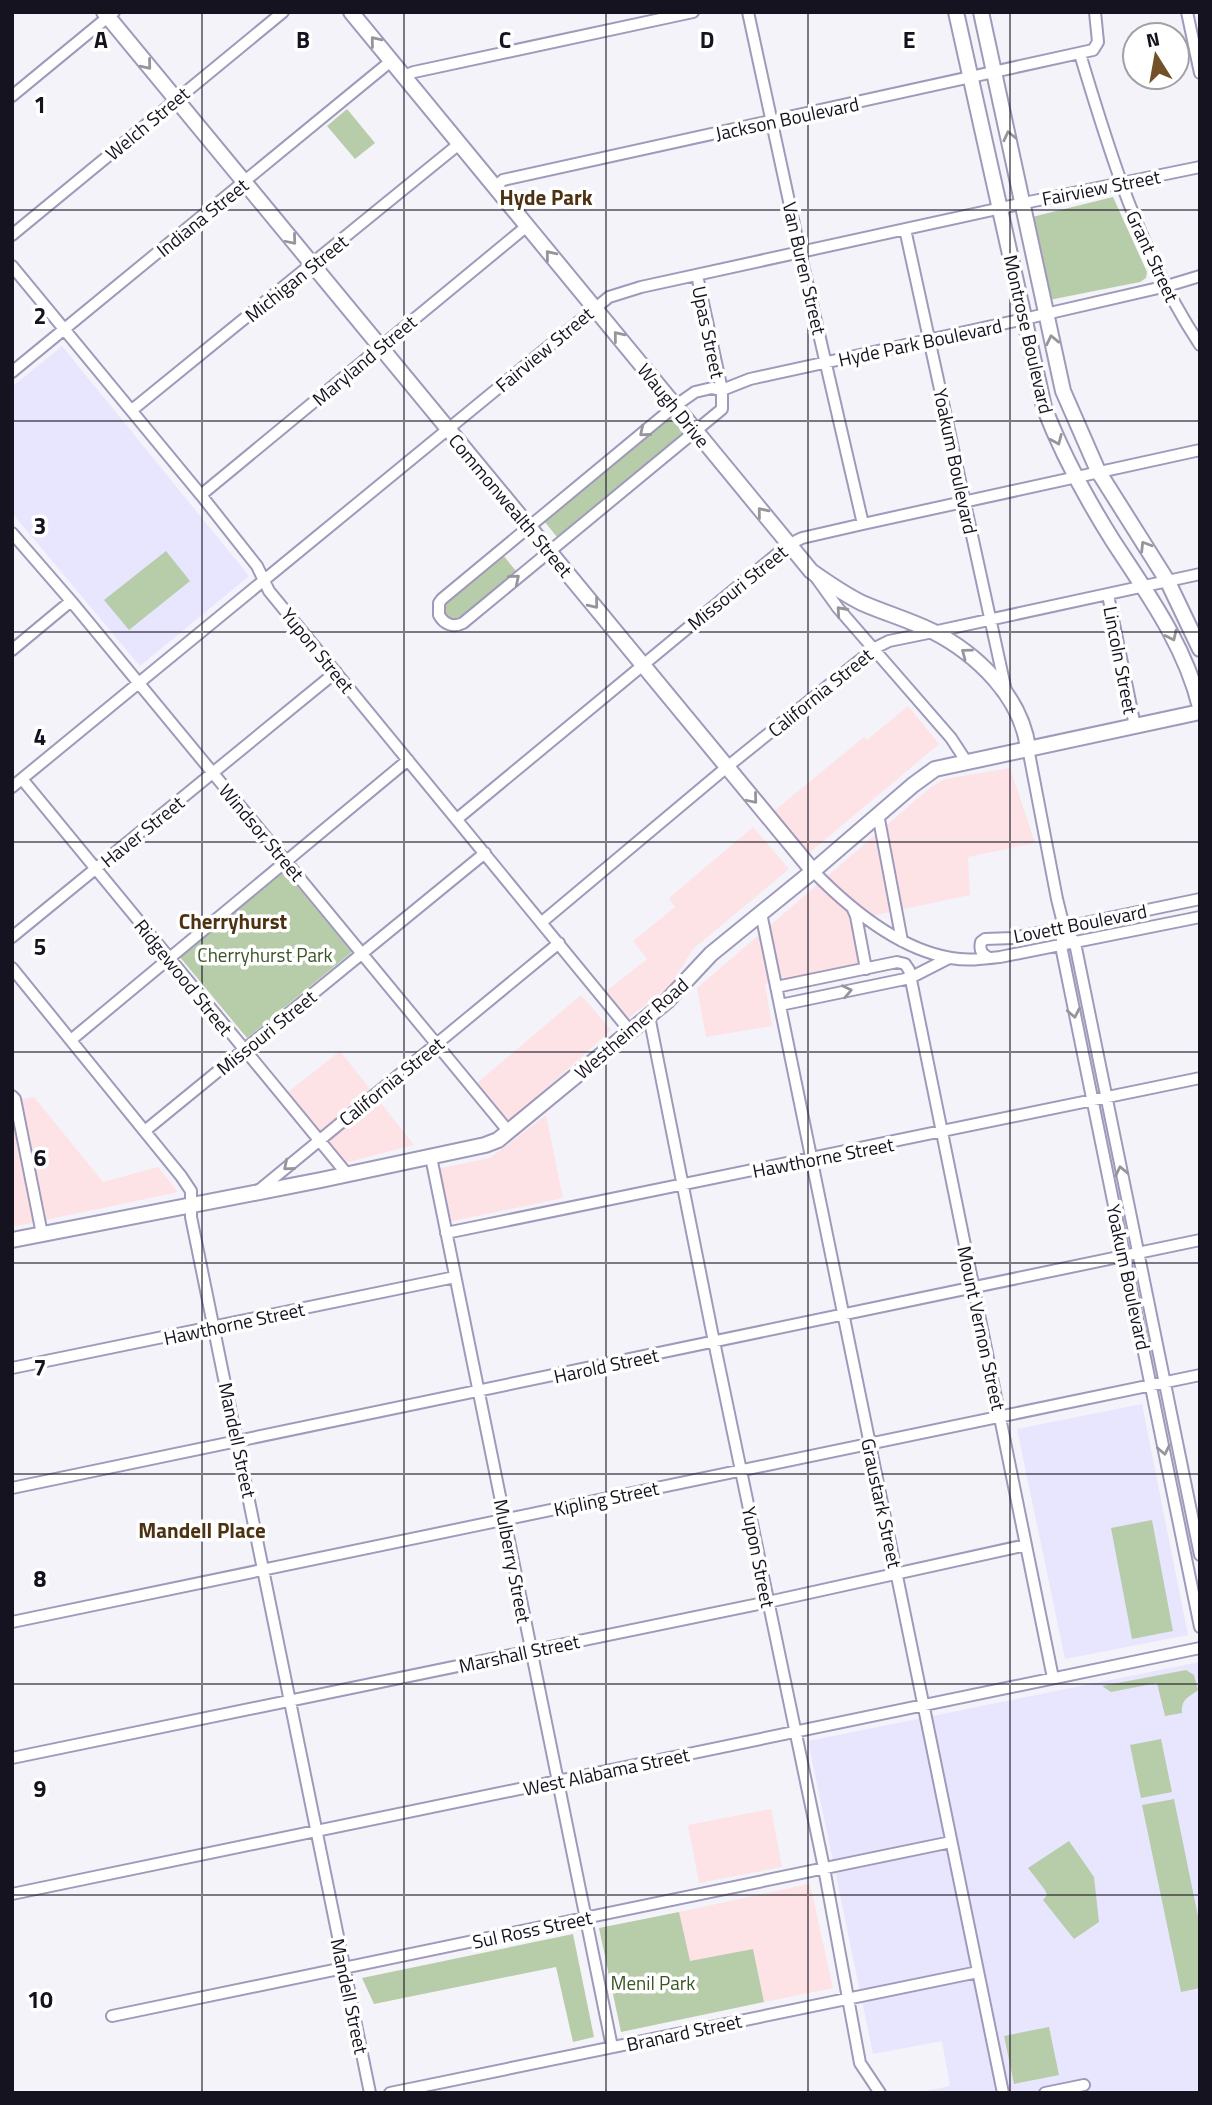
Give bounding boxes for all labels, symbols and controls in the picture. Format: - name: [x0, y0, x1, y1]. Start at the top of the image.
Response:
- north arrow: [1121, 21, 1191, 91]
- text: A: [94, 22, 108, 57]
- text: B: [296, 22, 310, 57]
- text: C: [499, 22, 511, 57]
- text: D: [700, 22, 714, 57]
- text: E: [903, 22, 915, 57]
- text: N: [1143, 23, 1162, 54]
- one-way arrow: [371, 37, 383, 50]
- one-way arrow: [139, 57, 152, 69]
- street label: Welch Street: [99, 79, 196, 167]
- text: 1: [34, 87, 46, 122]
- street label: Jackson Boulevard: [712, 89, 862, 147]
- one-way arrow: [1002, 130, 1017, 142]
- street label: Fairview Street: [1039, 161, 1163, 213]
- street label: Indiana Street: [150, 170, 255, 263]
- district label: Hyde Park: [499, 181, 593, 213]
- street label: Van Buren Street: [776, 199, 834, 338]
- street label: Grant Street: [1119, 206, 1187, 307]
- street label: Michigan Street: [238, 227, 354, 329]
- one-way arrow: [284, 232, 296, 245]
- one-way arrow: [546, 250, 559, 263]
- street label: Montrose Boulevard: [997, 252, 1061, 416]
- street label: Upas Street: [685, 283, 733, 381]
- text: 2: [34, 298, 46, 333]
- street label: Fairview Street: [489, 299, 600, 399]
- street label: Maryland Street: [305, 307, 423, 412]
- street label: Hyde Park Boulevard: [835, 310, 1005, 374]
- one-way arrow: [614, 332, 626, 345]
- one-way arrow: [1046, 334, 1061, 346]
- street label: Waugh Drive: [631, 356, 717, 454]
- street label: Yoakum Boulevard: [926, 385, 986, 537]
- one-way arrow: [639, 424, 651, 437]
- street label: Commonwealth Street: [442, 427, 580, 584]
- one-way arrow: [1049, 433, 1063, 446]
- text: 3: [34, 508, 46, 543]
- one-way arrow: [758, 508, 770, 521]
- street label: Missouri Street: [681, 537, 794, 637]
- one-way arrow: [1140, 540, 1153, 553]
- one-way arrow: [506, 575, 519, 587]
- one-way arrow: [585, 597, 598, 609]
- street label: Yupon Street: [274, 601, 362, 699]
- street label: Lincoln Street: [1096, 604, 1146, 717]
- one-way arrow: [837, 606, 849, 619]
- one-way arrow: [1164, 629, 1178, 641]
- street label: California Street: [761, 640, 879, 744]
- one-way arrow: [961, 648, 973, 661]
- text: 4: [34, 719, 46, 754]
- street label: Windsor Street: [212, 777, 312, 887]
- street label: Haver Street: [94, 788, 190, 874]
- one-way arrow: [745, 791, 757, 804]
- street label: Lovett Boulevard: [1011, 896, 1149, 950]
- district label: Cherryhurst: [179, 905, 288, 937]
- street label: Ridgewood Street: [128, 912, 240, 1042]
- text: 5: [34, 929, 46, 964]
- park label: Cherryhurst Park: [197, 940, 333, 969]
- street label: Westheimer Road: [568, 970, 694, 1086]
- street label: Missouri Street: [210, 982, 323, 1082]
- one-way arrow: [841, 984, 853, 999]
- one-way arrow: [1066, 1007, 1081, 1019]
- street label: California Street: [332, 1029, 450, 1133]
- street label: Hawthorne Street: [750, 1129, 896, 1185]
- text: 6: [34, 1140, 47, 1175]
- one-way arrow: [283, 1158, 296, 1170]
- one-way arrow: [1115, 1165, 1130, 1177]
- street label: Yoakum Boulevard: [1099, 1201, 1159, 1353]
- street label: Mount Vernon Street: [950, 1243, 1014, 1413]
- street label: Hawthorne Street: [161, 1294, 307, 1352]
- street label: Harold Street: [551, 1340, 661, 1390]
- text: 7: [34, 1350, 46, 1385]
- street label: Mandell Street: [212, 1380, 264, 1501]
- street label: Graustark Street: [854, 1436, 910, 1571]
- one-way arrow: [1156, 1444, 1171, 1456]
- street label: Kipling Street: [551, 1473, 662, 1523]
- street label: Mulberry Street: [487, 1497, 539, 1626]
- street label: Yupon Street: [735, 1504, 783, 1610]
- district label: Mandell Place: [138, 1514, 266, 1546]
- text: 8: [34, 1561, 47, 1596]
- street label: Marshall Street: [456, 1626, 582, 1680]
- street label: West Alabama Street: [520, 1739, 692, 1803]
- text: 9: [34, 1771, 47, 1806]
- street label: Sul Ross Street: [470, 1902, 595, 1956]
- street label: Mandell Street: [324, 1936, 376, 2057]
- park label: Menil Park: [611, 1968, 695, 1997]
- text: 10: [27, 1982, 53, 2017]
- street label: Branard Street: [624, 2006, 745, 2058]

